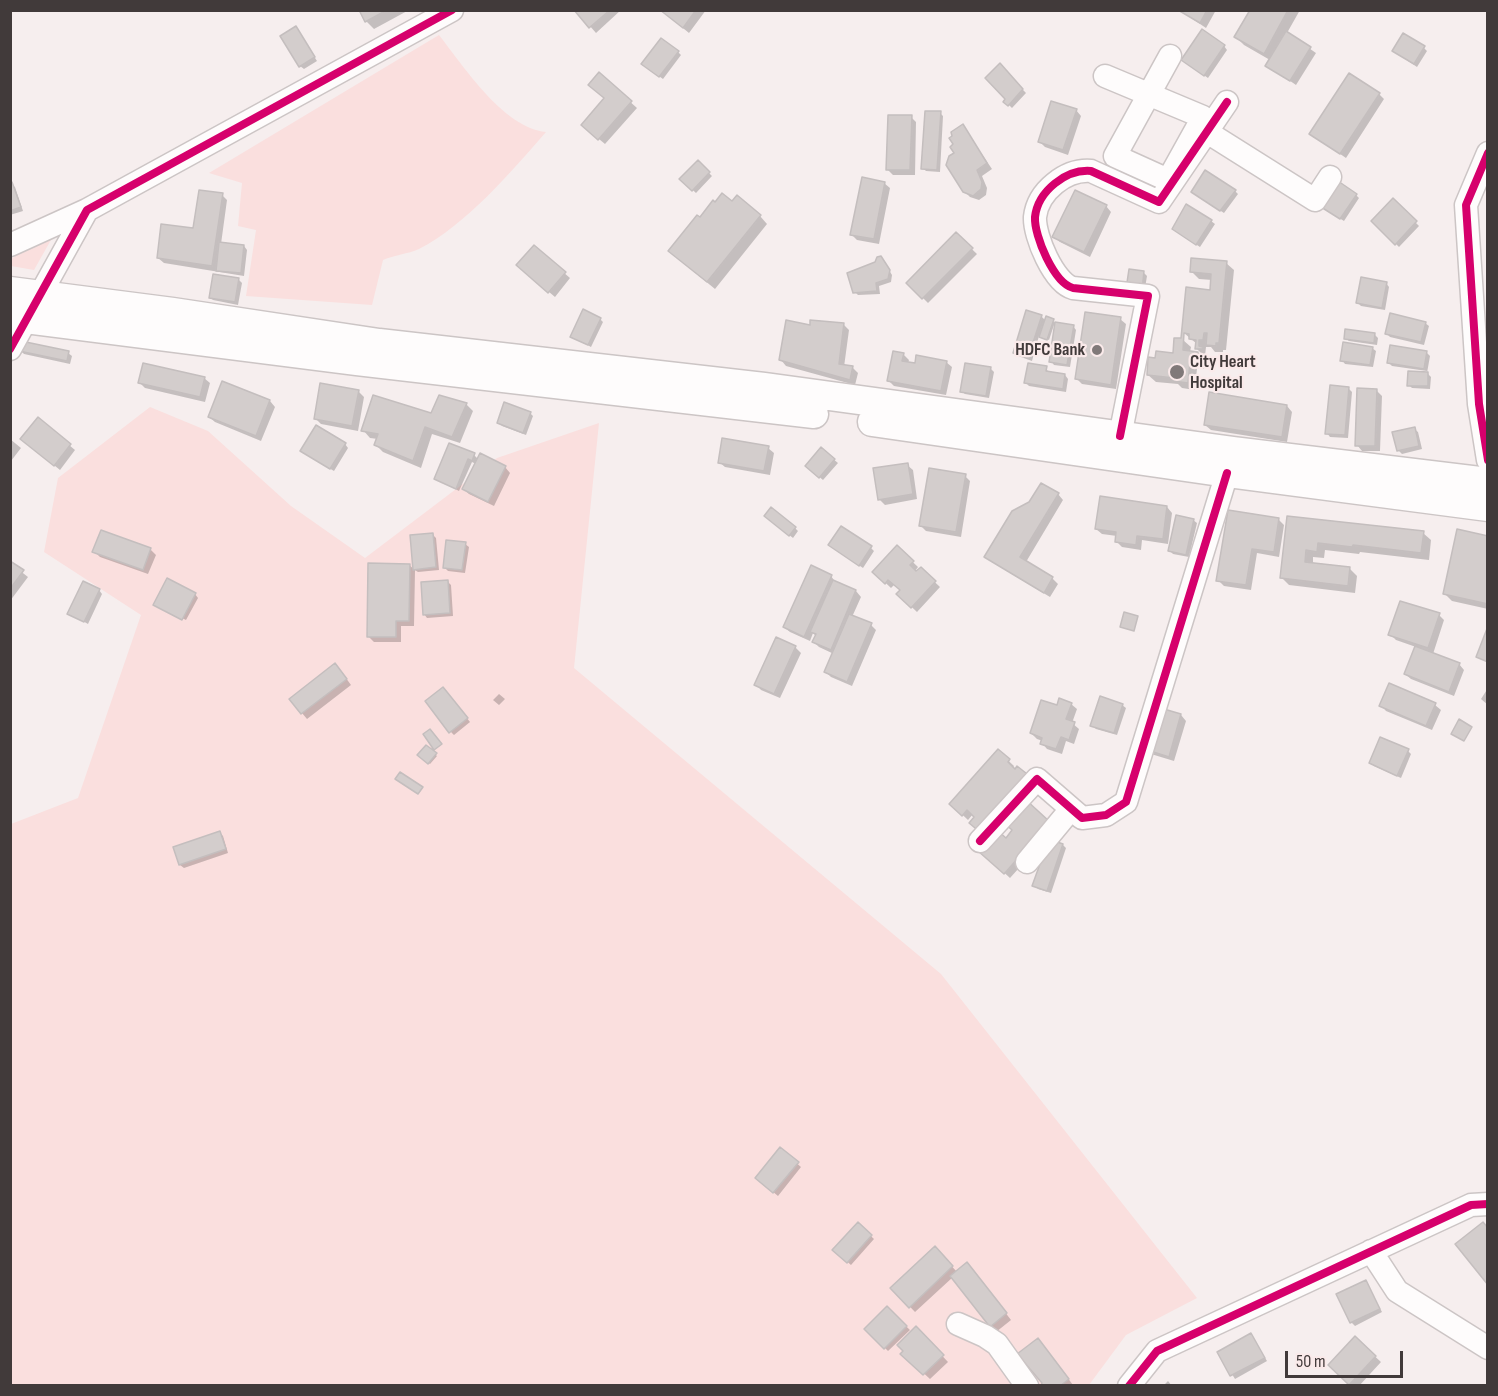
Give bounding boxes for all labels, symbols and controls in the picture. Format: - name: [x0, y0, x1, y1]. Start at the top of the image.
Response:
- place label: HDFC Bank: [1015, 339, 1085, 361]
- marker: HDFC Bank: [1090, 343, 1104, 357]
- place label: City Heart Hospital: [1190, 351, 1256, 394]
- marker: City Heart Hospital: [1168, 363, 1186, 381]
- scale bar: [1288, 1339, 1406, 1377]
- text: 50 m: [1296, 1351, 1326, 1372]

